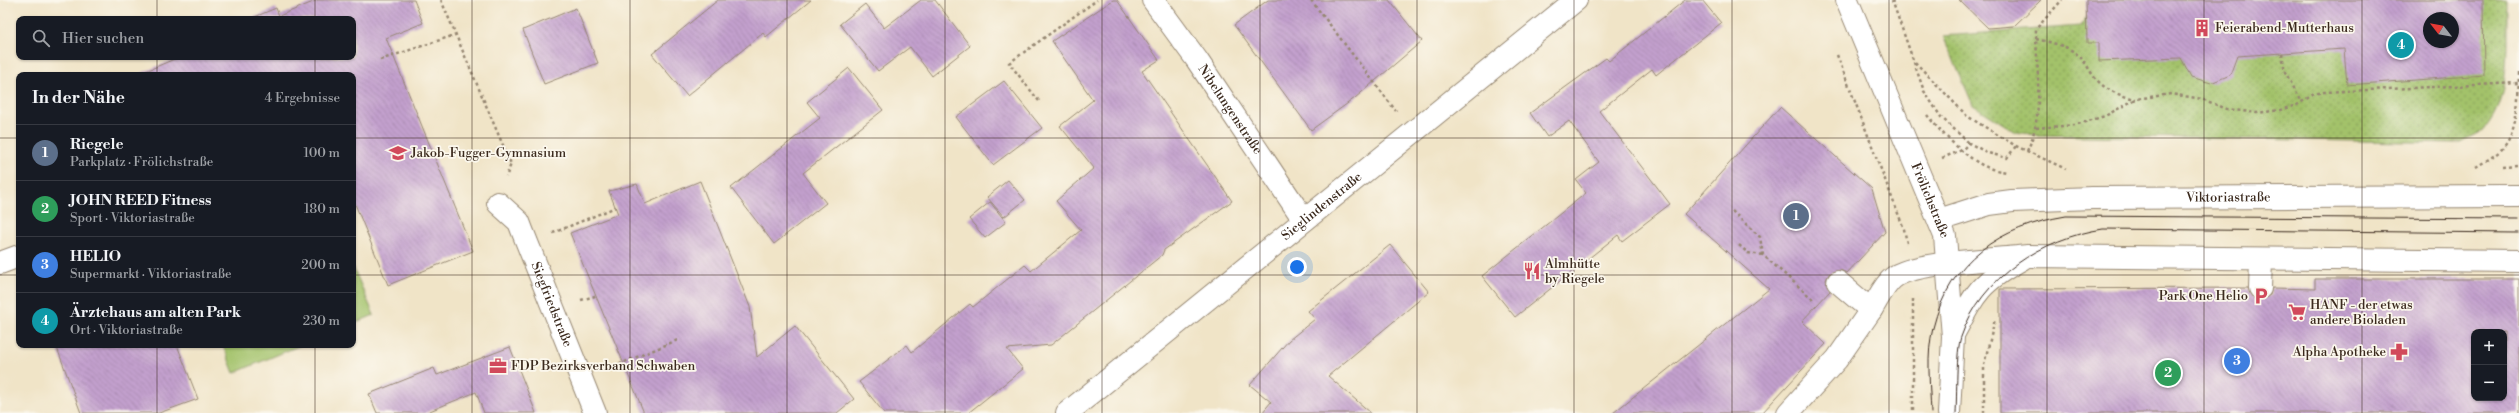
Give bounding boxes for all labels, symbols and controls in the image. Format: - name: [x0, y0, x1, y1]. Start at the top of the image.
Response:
- north arrow: [2423, 12, 2459, 48]
- search box: [16, 16, 356, 60]
- building icon: Feierabend-Mutterhaus: [2192, 18, 2212, 38]
- place label: Feierabend-Mutterhaus: [2215, 20, 2354, 36]
- icon: search: [30, 27, 52, 49]
- text: Hier suchen: [62, 29, 144, 48]
- pin: 4: [2388, 30, 2414, 60]
- street label: Nibelungenstraße: [1194, 62, 1266, 158]
- text: In der Nähe: [32, 87, 125, 109]
- text: 4 Ergebnisse: [265, 90, 340, 106]
- text: Riegele: [70, 135, 123, 154]
- school or university icon: Jakob-Fugger-Gymnasium: [388, 143, 408, 163]
- text: 1: [42, 145, 48, 161]
- text: 100 m: [304, 145, 340, 161]
- place label: Jakob-Fugger-Gymnasium: [410, 145, 567, 161]
- text: Parkplatz · Frölichstraße: [70, 154, 213, 170]
- street label: Frölichstraße: [1907, 160, 1953, 241]
- street label: Sieglindenstraße: [1278, 169, 1366, 244]
- street label: Viktoriastraße: [2185, 189, 2271, 206]
- text: JOHN REED Fitness: [70, 191, 211, 210]
- text: 2: [41, 201, 49, 217]
- text: 180 m: [304, 201, 340, 217]
- pin: 1: [1783, 201, 1809, 231]
- text: Sport · Viktoriastraße: [70, 210, 195, 226]
- text: HELIO: [70, 247, 121, 266]
- place label: Almhütte by Riegele: [1544, 256, 1605, 287]
- text: 3: [41, 257, 49, 273]
- text: 200 m: [301, 257, 340, 273]
- your location: [1287, 257, 1307, 277]
- street label: Siegfriedstraße: [528, 259, 576, 350]
- restaurant icon: Almhütte by Riegele: [1522, 261, 1542, 281]
- text: Supermarkt · Viktoriastraße: [70, 266, 232, 282]
- parking icon: Park One Helio: [2251, 286, 2271, 306]
- place label: Park One Helio: [2159, 288, 2248, 304]
- place label: HANF - der etwas andere Bioladen: [2310, 297, 2413, 328]
- supermarket icon: HANF - der etwas andere Bioladen: [2287, 302, 2307, 322]
- text: Ärztehaus am alten Park: [70, 303, 241, 322]
- text: 4: [41, 313, 49, 329]
- text: 230 m: [303, 313, 340, 329]
- text: Ort · Viktoriastraße: [70, 322, 183, 338]
- map controls: [2471, 329, 2507, 401]
- button: +: [2471, 329, 2507, 365]
- pharmacy icon: Alpha Apotheke: [2389, 342, 2409, 362]
- place label: Alpha Apotheke: [2292, 344, 2386, 360]
- pin: 3: [2224, 346, 2250, 376]
- office icon: FDP Bezirksverband Schwaben: [488, 356, 508, 376]
- place label: FDP Bezirksverband Schwaben: [511, 358, 696, 374]
- pin: 2: [2155, 358, 2181, 388]
- button: −: [2471, 365, 2507, 401]

